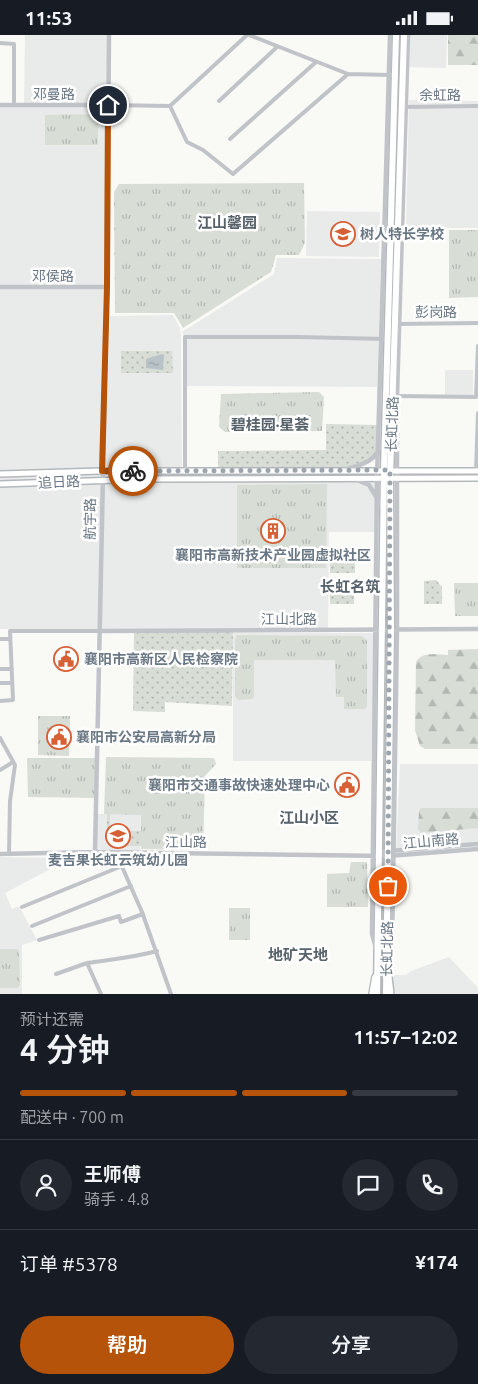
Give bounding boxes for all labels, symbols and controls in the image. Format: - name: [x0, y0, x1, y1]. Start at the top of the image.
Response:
- text: 11:53: [25, 7, 73, 29]
- pin: [87, 84, 129, 126]
- street label: 邓曼路: [33, 86, 75, 102]
- street label: 余虹路: [419, 87, 461, 103]
- icon: home: [94, 91, 122, 119]
- district label: 江山馨园: [197, 214, 257, 231]
- school or university icon: 树人特长学校: [330, 221, 356, 247]
- place label: 树人特长学校: [360, 226, 444, 242]
- street label: 邓侯路: [32, 268, 74, 284]
- street label: 彭岗路: [415, 304, 457, 320]
- street label: 长虹北路: [383, 396, 401, 452]
- district label: 碧桂园·星荟: [231, 416, 309, 433]
- courier: [108, 446, 158, 496]
- icon: bike: [119, 457, 147, 485]
- street label: 追日路: [38, 473, 80, 491]
- street label: 航宇路: [82, 498, 98, 540]
- building icon: 襄阳市高新技术产业园虚拟社区: [260, 518, 286, 544]
- place label: 襄阳市高新技术产业园虚拟社区: [175, 547, 371, 563]
- district label: 长虹名筑: [320, 578, 380, 595]
- street label: 江山北路: [261, 611, 317, 627]
- public building icon: 襄阳市高新区人民检察院: [53, 646, 79, 672]
- place label: 襄阳市高新区人民检察院: [84, 651, 238, 667]
- public building icon: 襄阳市公安局高新分局: [46, 724, 72, 750]
- place label: 襄阳市公安局高新分局: [76, 729, 216, 745]
- public building icon: 襄阳市交通事故快速处理中心: [334, 772, 360, 798]
- place label: 襄阳市交通事故快速处理中心: [148, 777, 330, 793]
- district label: 江山小区: [279, 809, 339, 826]
- school or university icon: 麦吉果长虹云筑幼儿园: [105, 823, 131, 849]
- street label: 江山南路: [402, 831, 460, 851]
- street label: 江山路: [165, 834, 207, 850]
- place label: 麦吉果长虹云筑幼儿园: [48, 852, 188, 868]
- pin: [367, 865, 409, 907]
- icon: bag: [374, 872, 402, 900]
- street label: 长虹北路: [379, 921, 395, 977]
- district label: 地矿天地: [268, 946, 328, 963]
- text: 预计还需: [20, 1010, 84, 1028]
- text: 11:57–12:02: [353, 1026, 458, 1048]
- text: 4 分钟: [20, 1031, 110, 1067]
- text: 配送中 · 700 m: [20, 1108, 124, 1126]
- button: person: [20, 1159, 72, 1211]
- button: chat: [342, 1159, 394, 1211]
- button: phone: [406, 1159, 458, 1211]
- text: 王师傅: [84, 1163, 141, 1185]
- text: 骑手 · 4.8: [84, 1190, 149, 1208]
- text: ¥174: [415, 1251, 458, 1273]
- text: 订单 #5378: [20, 1253, 118, 1275]
- button: 帮助: [20, 1316, 234, 1374]
- button: 分享: [244, 1316, 458, 1374]

